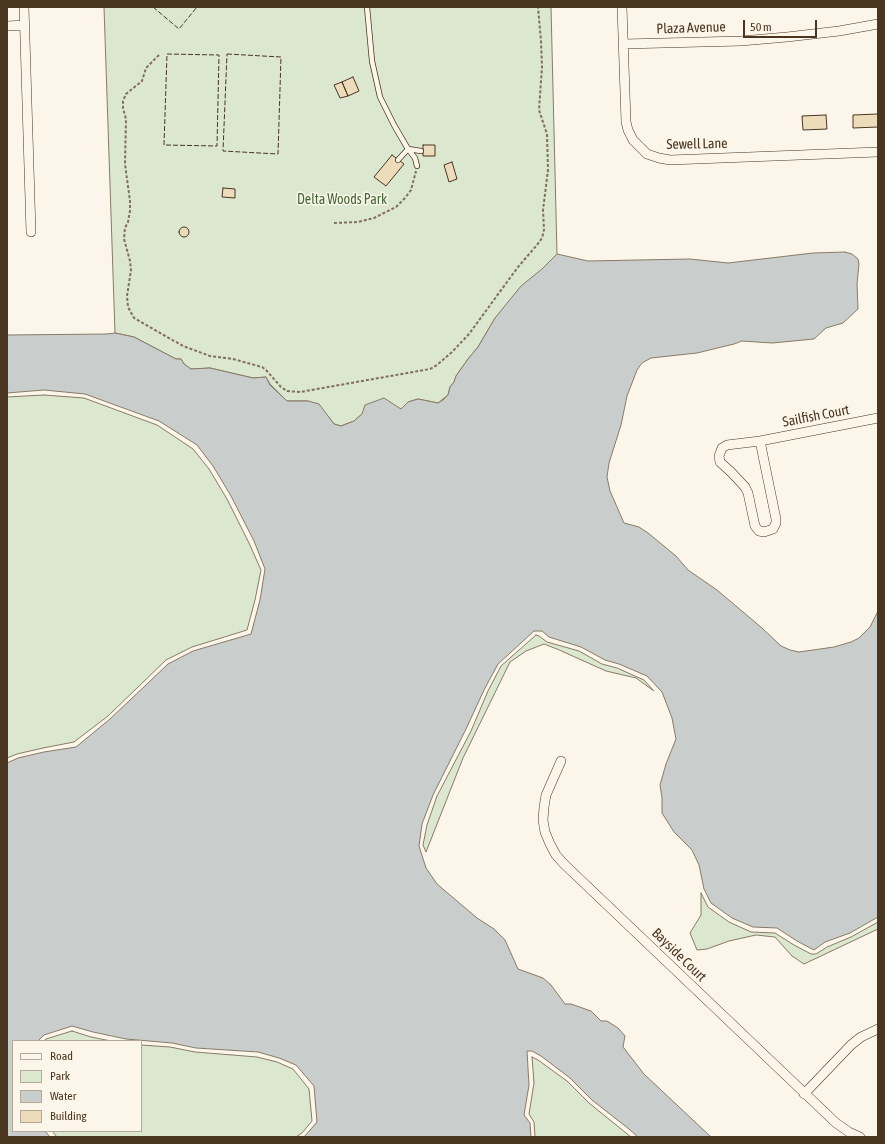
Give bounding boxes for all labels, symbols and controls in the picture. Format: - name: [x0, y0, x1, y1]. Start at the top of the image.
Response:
- scale bar: [745, 12, 819, 38]
- street label: Plaza Avenue: [656, 18, 726, 38]
- text: 50 m: [750, 20, 772, 34]
- street label: Sewell Lane: [666, 135, 728, 153]
- park label: Delta Woods Park: [297, 192, 387, 208]
- street label: Sailfish Court: [781, 401, 851, 431]
- street label: Bayside Court: [648, 925, 710, 985]
- legend: [12, 1040, 142, 1132]
- text: Road: [50, 1049, 73, 1063]
- text: Park: [50, 1069, 70, 1083]
- text: Water: [50, 1089, 76, 1103]
- text: Building: [50, 1109, 87, 1123]

